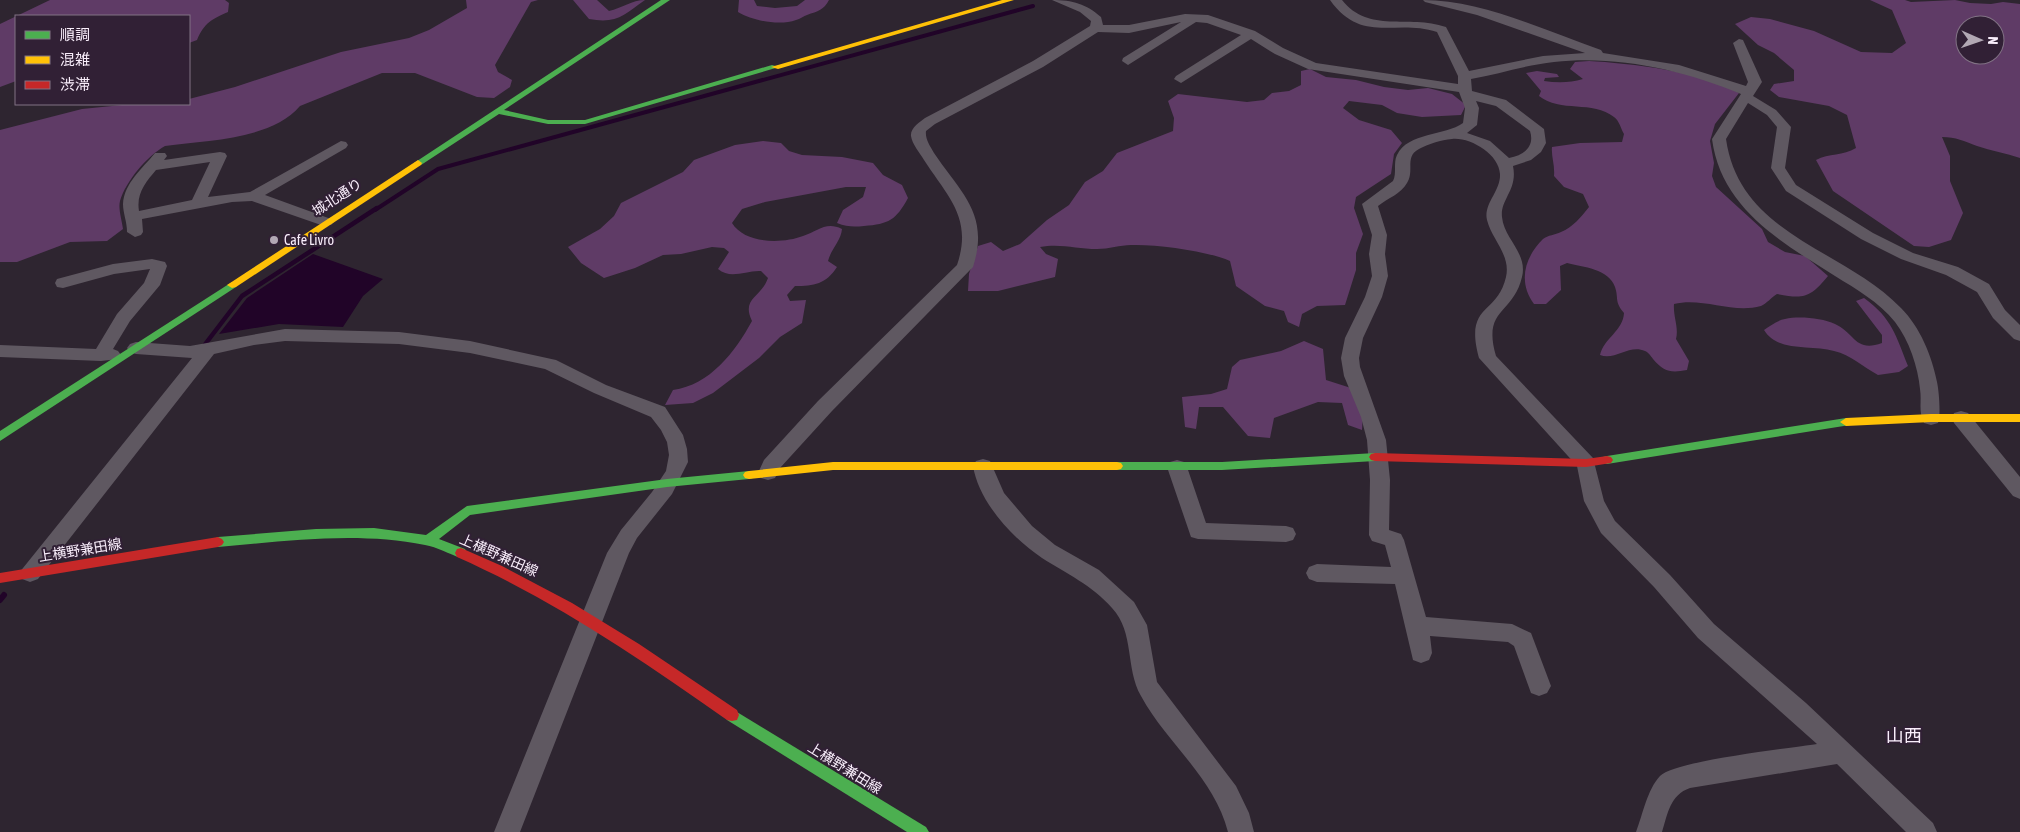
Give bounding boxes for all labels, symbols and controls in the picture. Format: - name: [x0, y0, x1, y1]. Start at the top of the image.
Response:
- legend: [15, 15, 190, 105]
- north arrow: [1955, 15, 2005, 65]
- text: 順調: [60, 26, 90, 43]
- text: N: [1985, 36, 2001, 45]
- text: 混雑: [60, 51, 90, 68]
- text: 渋滞: [60, 76, 90, 93]
- street label: 城北通り: [309, 175, 365, 219]
- place label: Cafe Livro: [284, 232, 334, 248]
- marker: Cafe Livro: [268, 234, 280, 246]
- street label: 上横野兼田線: [457, 531, 541, 579]
- street label: 上横野兼田線: [37, 536, 123, 564]
- district label: 山西: [1886, 725, 1922, 746]
- street label: 上横野兼田線: [805, 739, 885, 797]

